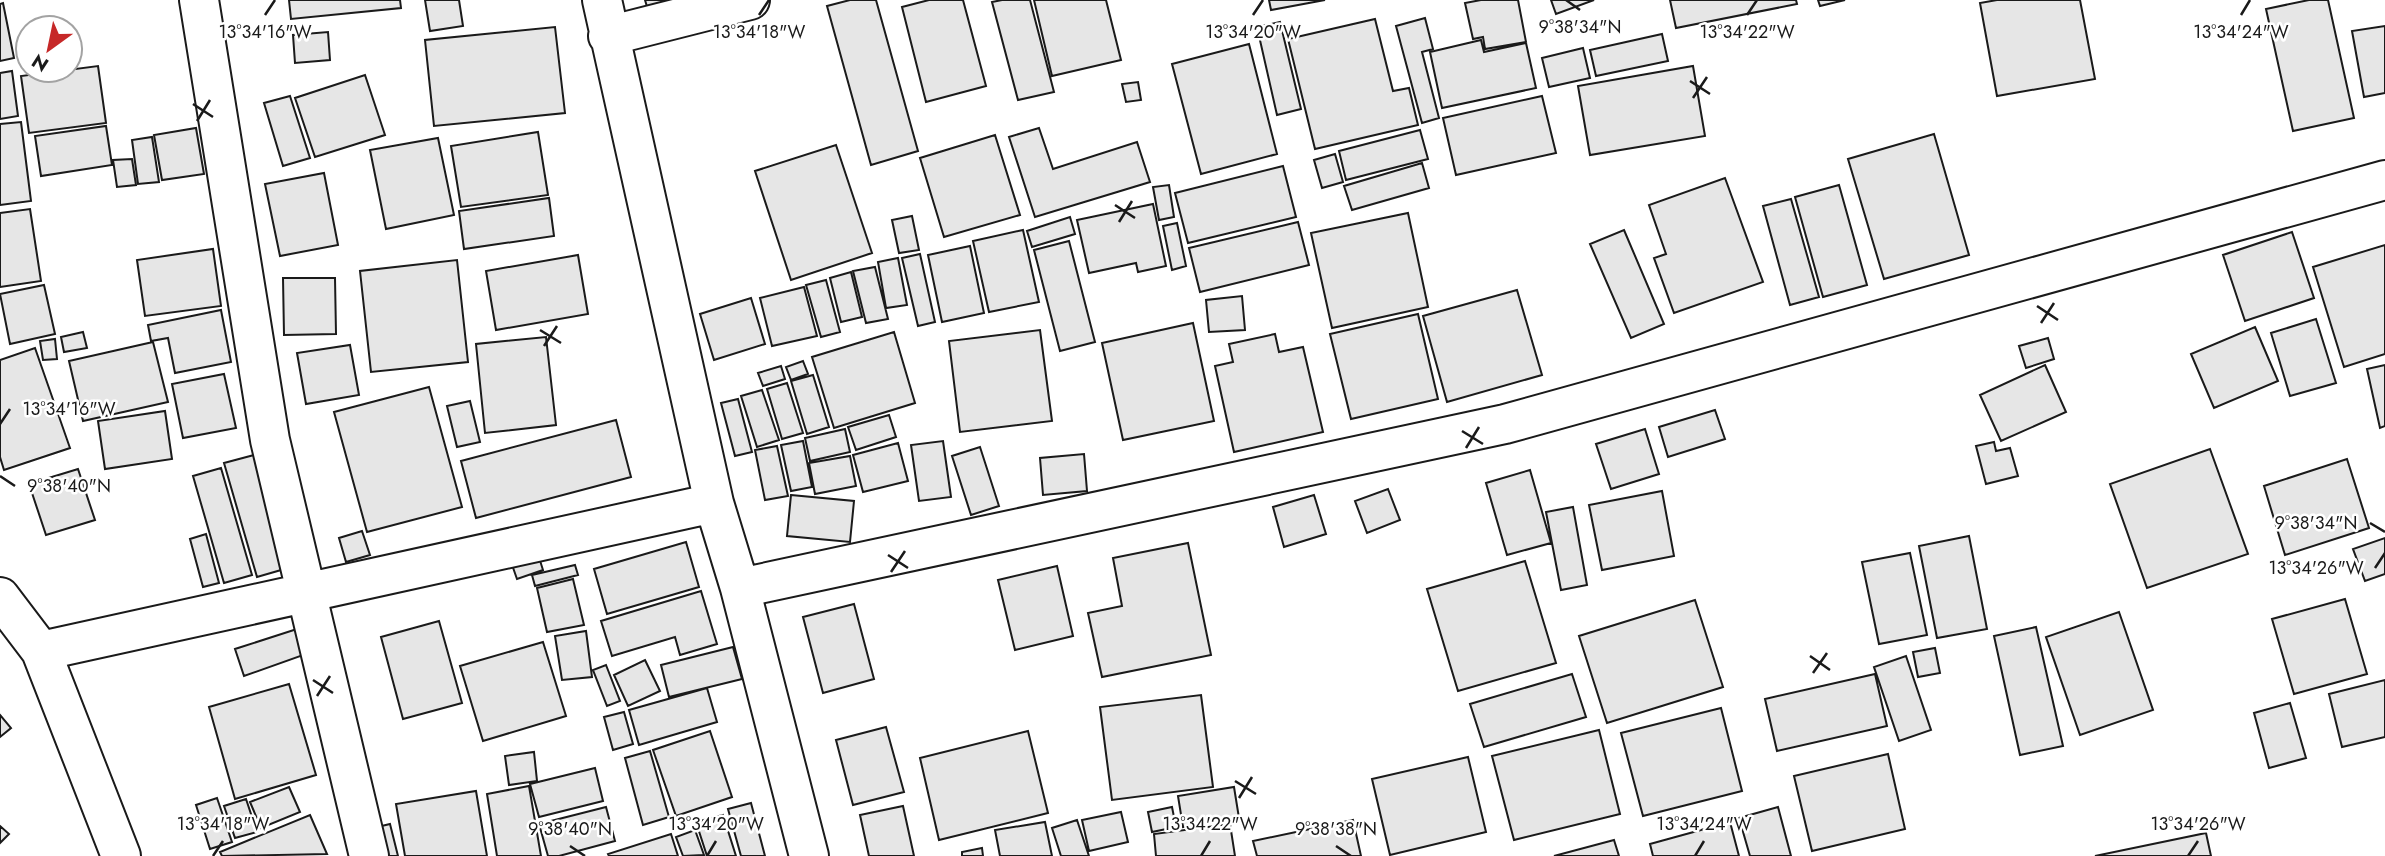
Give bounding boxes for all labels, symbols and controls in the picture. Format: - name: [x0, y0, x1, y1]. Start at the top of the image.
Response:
- north arrow: [14, 14, 84, 84]
- text: 9°38'34"N: [1539, 14, 1621, 40]
- text: 13°34'16"W: [218, 19, 312, 45]
- text: 13°34'18"W: [713, 19, 805, 45]
- text: 13°34'20"W: [1205, 19, 1301, 45]
- text: 13°34'22"W: [1699, 19, 1795, 45]
- text: 13°34'24"W: [2193, 19, 2289, 45]
- text: N: [26, 47, 54, 78]
- text: 13°34'16"W: [22, 396, 116, 422]
- text: 9°38'40"N: [27, 473, 111, 499]
- text: 9°38'34"N: [2275, 510, 2357, 536]
- text: 13°34'26"W: [2268, 555, 2364, 581]
- text: 13°34'18"W: [177, 811, 269, 837]
- text: 13°34'20"W: [668, 811, 764, 837]
- text: 13°34'22"W: [1162, 811, 1258, 837]
- text: 13°34'24"W: [1656, 811, 1752, 837]
- text: 13°34'26"W: [2150, 811, 2246, 837]
- text: 9°38'40"N: [528, 816, 612, 842]
- text: 9°38'38"N: [1295, 816, 1377, 842]

